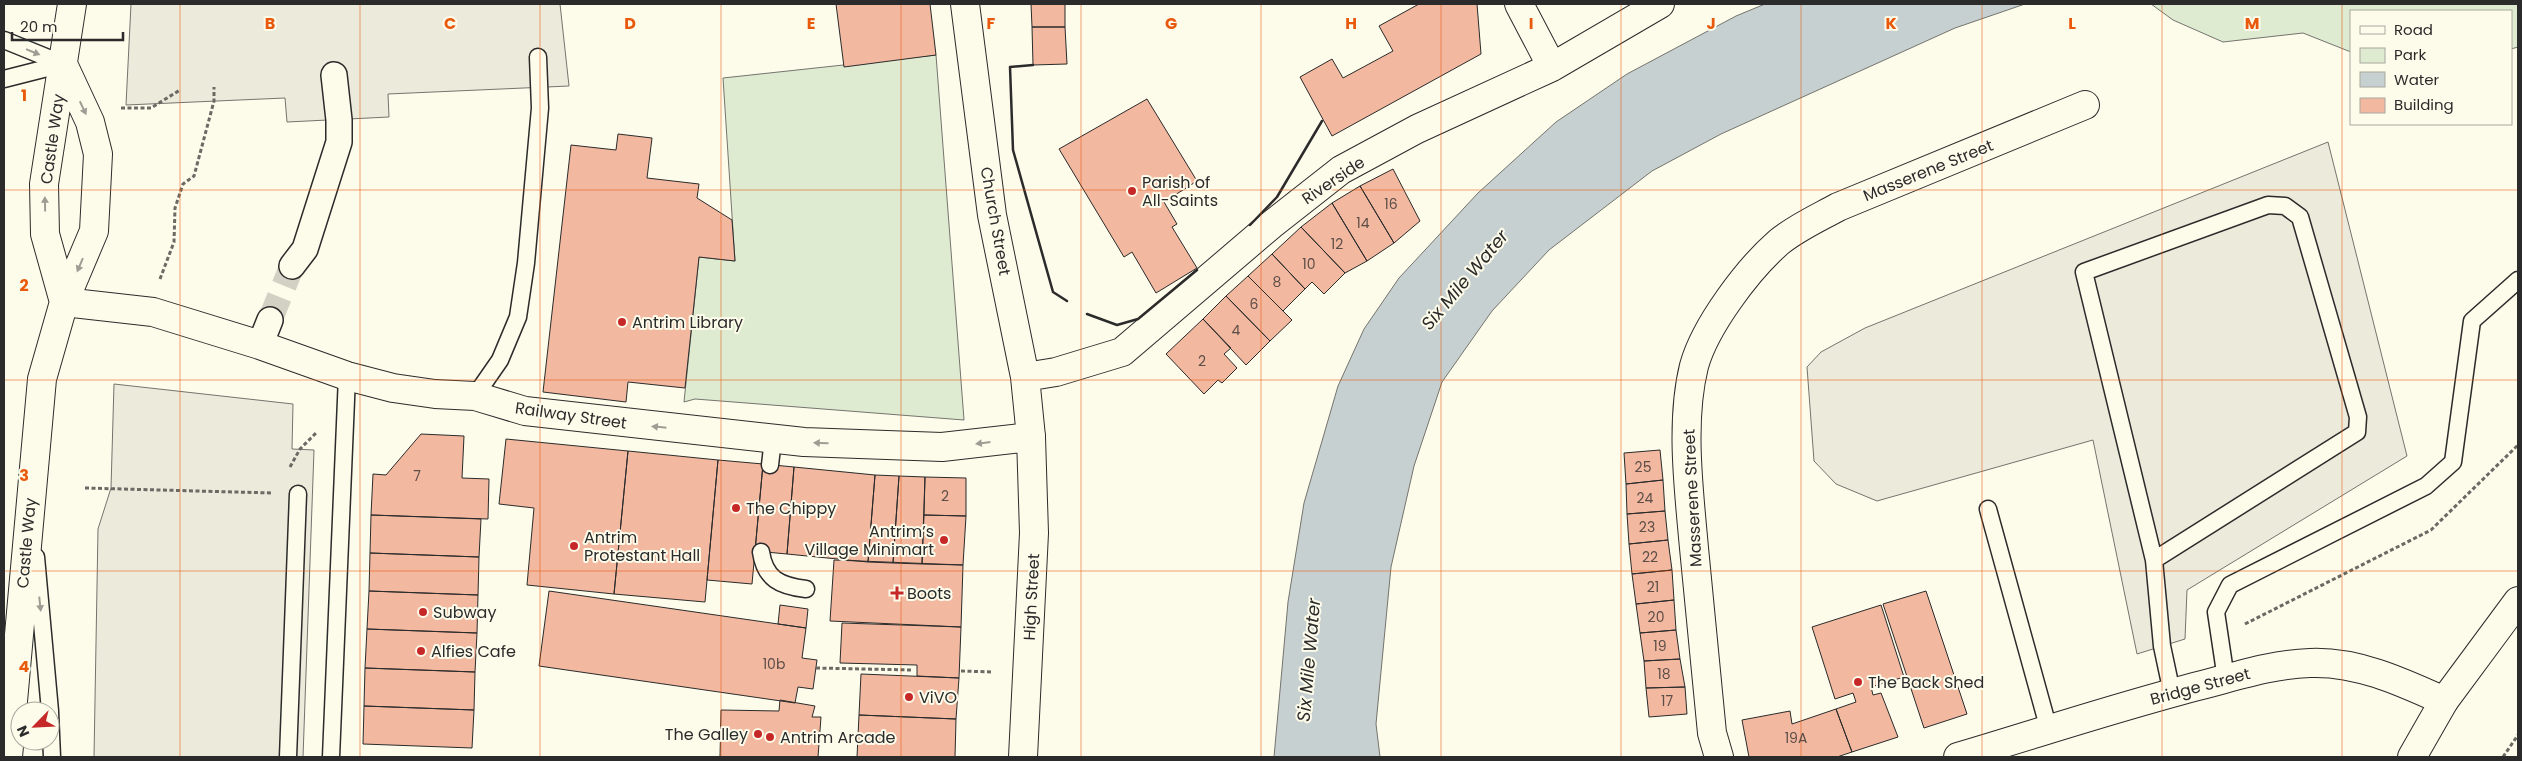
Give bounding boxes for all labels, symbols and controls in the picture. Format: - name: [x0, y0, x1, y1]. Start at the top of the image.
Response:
- scale bar: [12, 10, 124, 42]
- legend: [2350, 10, 2512, 125]
- text: B: [265, 12, 275, 35]
- text: C: [444, 12, 456, 35]
- text: D: [624, 12, 636, 35]
- text: E: [807, 12, 815, 35]
- text: F: [987, 12, 996, 35]
- text: G: [1165, 12, 1177, 35]
- text: H: [1345, 12, 1357, 35]
- text: I: [1529, 12, 1533, 35]
- text: J: [1706, 12, 1716, 35]
- text: K: [1885, 12, 1897, 35]
- text: L: [2068, 12, 2076, 35]
- text: M: [2245, 12, 2259, 35]
- text: 20 m: [20, 16, 58, 37]
- text: Road: [2394, 19, 2433, 40]
- text: Park: [2394, 44, 2426, 65]
- one-way arrow: [26, 48, 41, 56]
- text: Water: [2394, 69, 2440, 90]
- text: 1: [21, 84, 27, 107]
- street label: Castle Way: [35, 92, 70, 186]
- text: Building: [2394, 94, 2454, 115]
- one-way arrow: [80, 101, 88, 115]
- street label: Masserene Street: [1860, 134, 1997, 207]
- street label: Riverside: [1297, 151, 1369, 210]
- street label: Church Street: [975, 165, 1016, 277]
- place label: Parish of All-Saints: [1142, 171, 1218, 212]
- marker: Parish of All-Saints: [1126, 185, 1138, 197]
- house number: 16: [1384, 194, 1398, 214]
- one-way arrow: [40, 195, 48, 211]
- house number: 14: [1356, 213, 1370, 233]
- water label: Six Mile Water: [1415, 223, 1515, 335]
- house number: 12: [1331, 234, 1343, 254]
- house number: 10: [1302, 254, 1316, 274]
- one-way arrow: [75, 258, 83, 272]
- house number: 8: [1273, 272, 1282, 292]
- text: 2: [19, 274, 29, 297]
- house number: 6: [1250, 294, 1259, 314]
- place label: Antrim Library: [632, 311, 743, 334]
- marker: Antrim Library: [616, 316, 628, 328]
- house number: 4: [1232, 320, 1241, 340]
- house number: 2: [1198, 351, 1206, 371]
- street label: Railway Street: [514, 396, 628, 435]
- one-way arrow: [651, 423, 667, 431]
- street label: Masserene Street: [1677, 428, 1708, 568]
- one-way arrow: [812, 439, 828, 447]
- one-way arrow: [974, 439, 990, 447]
- house number: 25: [1635, 457, 1651, 477]
- text: 3: [19, 464, 29, 487]
- house number: 7: [413, 466, 421, 486]
- house number: 2: [941, 486, 949, 506]
- house number: 24: [1637, 488, 1654, 508]
- street label: Castle Way: [11, 497, 42, 589]
- place label: The Chippy: [746, 497, 836, 520]
- marker: The Chippy: [730, 502, 742, 514]
- house number: 23: [1639, 517, 1655, 537]
- place label: Antrim’s Village Minimart: [805, 520, 934, 561]
- place label: Antrim Protestant Hall: [584, 526, 700, 567]
- marker: Antrim’s Village Minimart: [938, 534, 950, 546]
- marker: Antrim Protestant Hall: [568, 540, 580, 552]
- house number: 22: [1642, 547, 1658, 567]
- street label: High Street: [1018, 553, 1045, 641]
- house number: 21: [1647, 577, 1659, 597]
- place label: Boots: [907, 582, 951, 605]
- marker: Boots: [891, 587, 903, 599]
- one-way arrow: [36, 596, 44, 612]
- water label: Six Mile Water: [1291, 596, 1326, 723]
- place label: Subway: [433, 601, 496, 624]
- marker: Subway: [417, 606, 429, 618]
- house number: 20: [1648, 607, 1664, 627]
- house number: 19: [1653, 636, 1667, 656]
- place label: Alfies Cafe: [431, 640, 516, 663]
- marker: Alfies Cafe: [415, 645, 427, 657]
- house number: 10b: [763, 654, 785, 674]
- text: 4: [19, 655, 30, 678]
- street label: Bridge Street: [2148, 662, 2253, 711]
- house number: 18: [1657, 664, 1671, 684]
- place label: The Back Shed: [1868, 671, 1984, 694]
- marker: The Back Shed: [1852, 676, 1864, 688]
- place label: ViVO: [919, 686, 957, 709]
- marker: ViVO: [903, 691, 915, 703]
- house number: 17: [1661, 691, 1673, 711]
- north arrow: [10, 701, 60, 751]
- text: N: [12, 722, 34, 740]
- place label: The Galley: [665, 723, 748, 746]
- place label: Antrim Arcade: [780, 726, 896, 749]
- marker: The Galley: [752, 728, 764, 740]
- house number: 19A: [1785, 728, 1807, 748]
- marker: Antrim Arcade: [764, 731, 776, 743]

